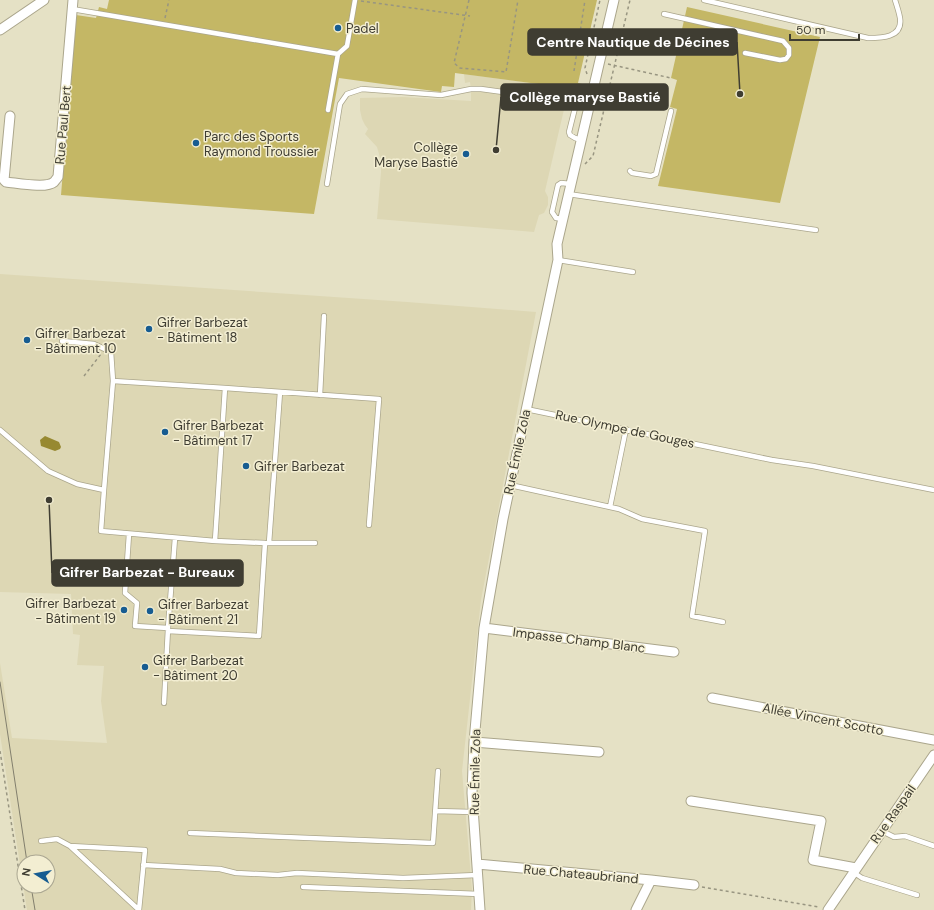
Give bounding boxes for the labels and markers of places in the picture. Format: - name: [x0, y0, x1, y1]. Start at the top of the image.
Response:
- place label: Padel: [346, 20, 379, 37]
- marker: Padel: [333, 23, 343, 33]
- callout: Centre Nautique de Décines: [528, 29, 737, 55]
- callout: Collège maryse Bastié: [501, 84, 668, 110]
- place label: Parc des Sports Raymond Troussier: [204, 128, 319, 160]
- marker: Parc des Sports Raymond Troussier: [191, 138, 201, 148]
- place label: Collège Maryse Bastié: [374, 139, 458, 171]
- marker: Collège Maryse Bastié: [461, 149, 471, 159]
- place label: Gifrer Barbezat - Bâtiment 18: [157, 314, 248, 346]
- marker: Gifrer Barbezat - Bâtiment 18: [144, 324, 154, 334]
- place label: Gifrer Barbezat - Bâtiment 10: [35, 325, 126, 357]
- marker: Gifrer Barbezat - Bâtiment 10: [22, 335, 32, 345]
- place label: Gifrer Barbezat - Bâtiment 17: [173, 417, 264, 449]
- marker: Gifrer Barbezat - Bâtiment 17: [160, 427, 170, 437]
- place label: Gifrer Barbezat: [254, 458, 345, 475]
- marker: Gifrer Barbezat: [241, 461, 251, 471]
- callout: Gifrer Barbezat - Bureaux: [52, 560, 243, 586]
- place label: Gifrer Barbezat - Bâtiment 19: [25, 595, 116, 627]
- place label: Gifrer Barbezat - Bâtiment 21: [158, 596, 249, 628]
- marker: Gifrer Barbezat - Bâtiment 19: [119, 605, 129, 615]
- marker: Gifrer Barbezat - Bâtiment 21: [145, 606, 155, 616]
- place label: Gifrer Barbezat - Bâtiment 20: [153, 652, 244, 684]
- marker: Gifrer Barbezat - Bâtiment 20: [140, 662, 150, 672]

